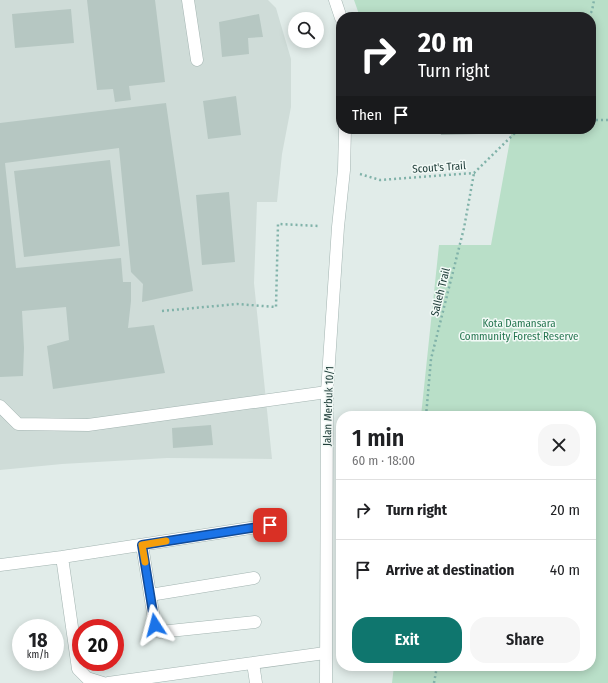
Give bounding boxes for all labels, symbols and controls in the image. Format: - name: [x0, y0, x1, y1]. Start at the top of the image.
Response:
- map controls: [288, 12, 324, 48]
- button: search: [288, 12, 324, 48]
- text: 20 m: [418, 26, 473, 59]
- icon: right: [352, 28, 404, 80]
- text: Turn right: [418, 60, 490, 82]
- icon: arrive: [390, 104, 412, 126]
- text: Then: [352, 106, 382, 124]
- street label: Scout's Trail: [412, 159, 466, 176]
- street label: Salleh Trail: [428, 266, 453, 318]
- park label: Kota Damansara Community Forest Reserve: [459, 317, 579, 343]
- street label: Jalan Merbuk 10/1: [321, 366, 336, 446]
- text: 1 min: [352, 424, 404, 452]
- button: close: [538, 424, 580, 466]
- text: 60 m · 18:00: [352, 453, 415, 468]
- icon: right: [352, 499, 374, 521]
- text: Turn right: [386, 501, 447, 519]
- text: 20 m: [551, 501, 580, 519]
- pin: [253, 508, 287, 542]
- icon: arrive: [259, 514, 281, 536]
- icon: arrive: [352, 559, 374, 581]
- text: Arrive at destination: [386, 561, 514, 579]
- text: 40 m: [550, 561, 580, 579]
- position arrow: [134, 604, 176, 646]
- button: Exit: [352, 617, 462, 663]
- button: Share: [470, 617, 580, 663]
- speed limit sign: 20: [72, 619, 124, 671]
- text: 18: [28, 628, 48, 652]
- text: km/h: [27, 649, 49, 661]

